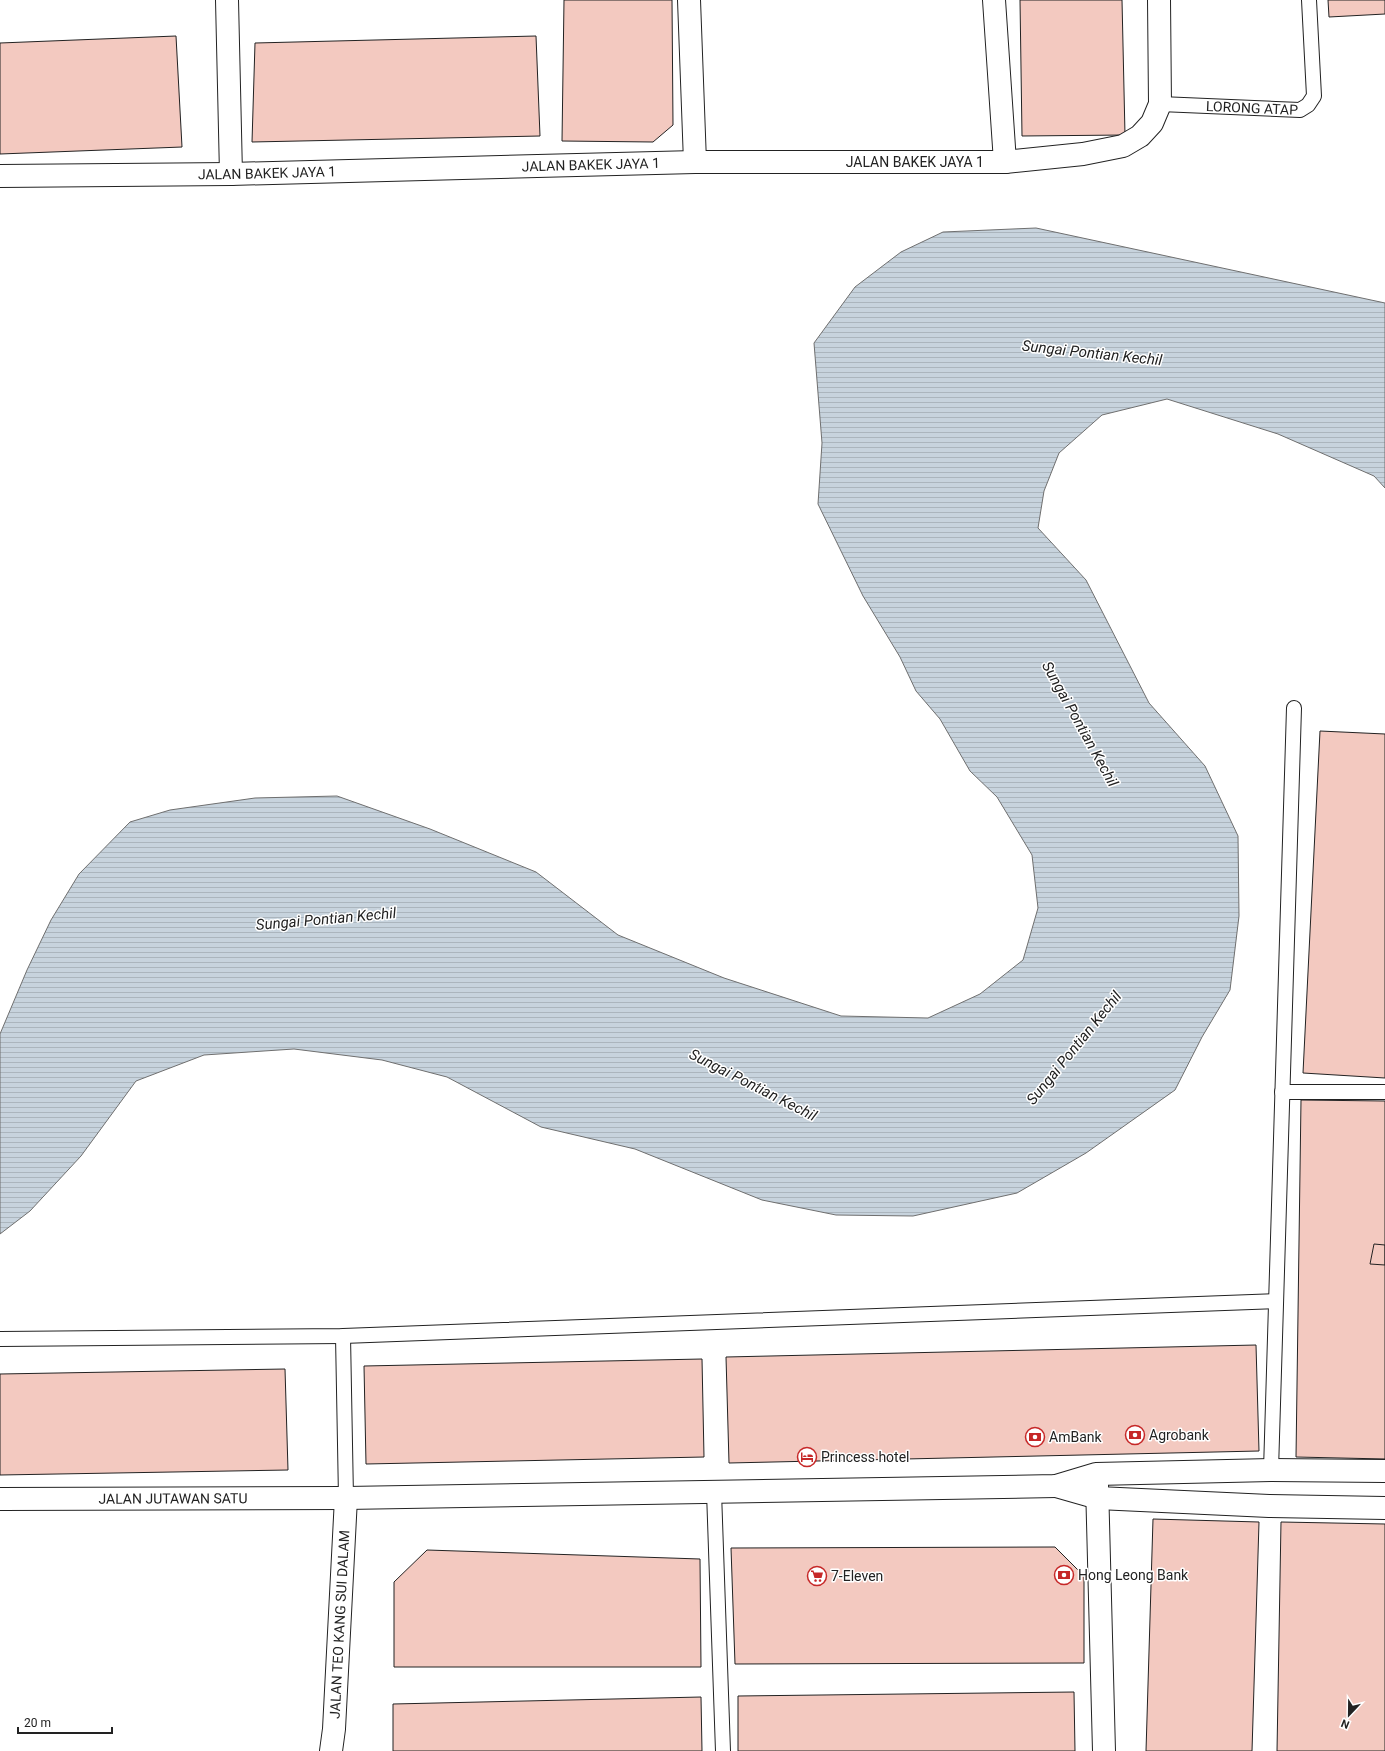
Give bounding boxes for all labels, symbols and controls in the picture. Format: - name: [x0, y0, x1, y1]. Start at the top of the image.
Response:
- street label: LORONG ATAP: [1206, 98, 1298, 118]
- street label: JALAN BAKEK JAYA 1: [846, 154, 984, 170]
- street label: JALAN BAKEK JAYA 1: [522, 155, 660, 174]
- street label: JALAN BAKEK JAYA 1: [198, 163, 336, 182]
- water label: Sungai Pontian Kechil: [1021, 337, 1163, 369]
- water label: Sungai Pontian Kechil: [1038, 658, 1122, 790]
- water label: Sungai Pontian Kechil: [255, 904, 397, 934]
- water label: Sungai Pontian Kechil: [1023, 987, 1126, 1108]
- water label: Sungai Pontian Kechil: [686, 1045, 820, 1125]
- bank icon: Agrobank: [1124, 1424, 1146, 1446]
- bank icon: AmBank: [1024, 1426, 1046, 1448]
- place label: Agrobank: [1149, 1427, 1210, 1443]
- place label: AmBank: [1049, 1429, 1102, 1445]
- hotel icon: Princess hotel: [796, 1446, 818, 1468]
- place label: Princess hotel: [821, 1449, 910, 1465]
- street label: JALAN JUTAWAN SATU: [98, 1490, 248, 1507]
- street label: JALAN TEO KANG SUI DALAM: [327, 1530, 352, 1719]
- bank icon: Hong Leong Bank: [1053, 1564, 1075, 1586]
- supermarket icon: 7-Eleven: [806, 1565, 828, 1587]
- place label: Hong Leong Bank: [1078, 1567, 1189, 1583]
- place label: 7-Eleven: [831, 1568, 883, 1584]
- north arrow: [1329, 1695, 1369, 1735]
- scale bar: [18, 1709, 112, 1735]
- text: 20 m: [24, 1716, 51, 1730]
- text: N: [1339, 1716, 1351, 1731]

